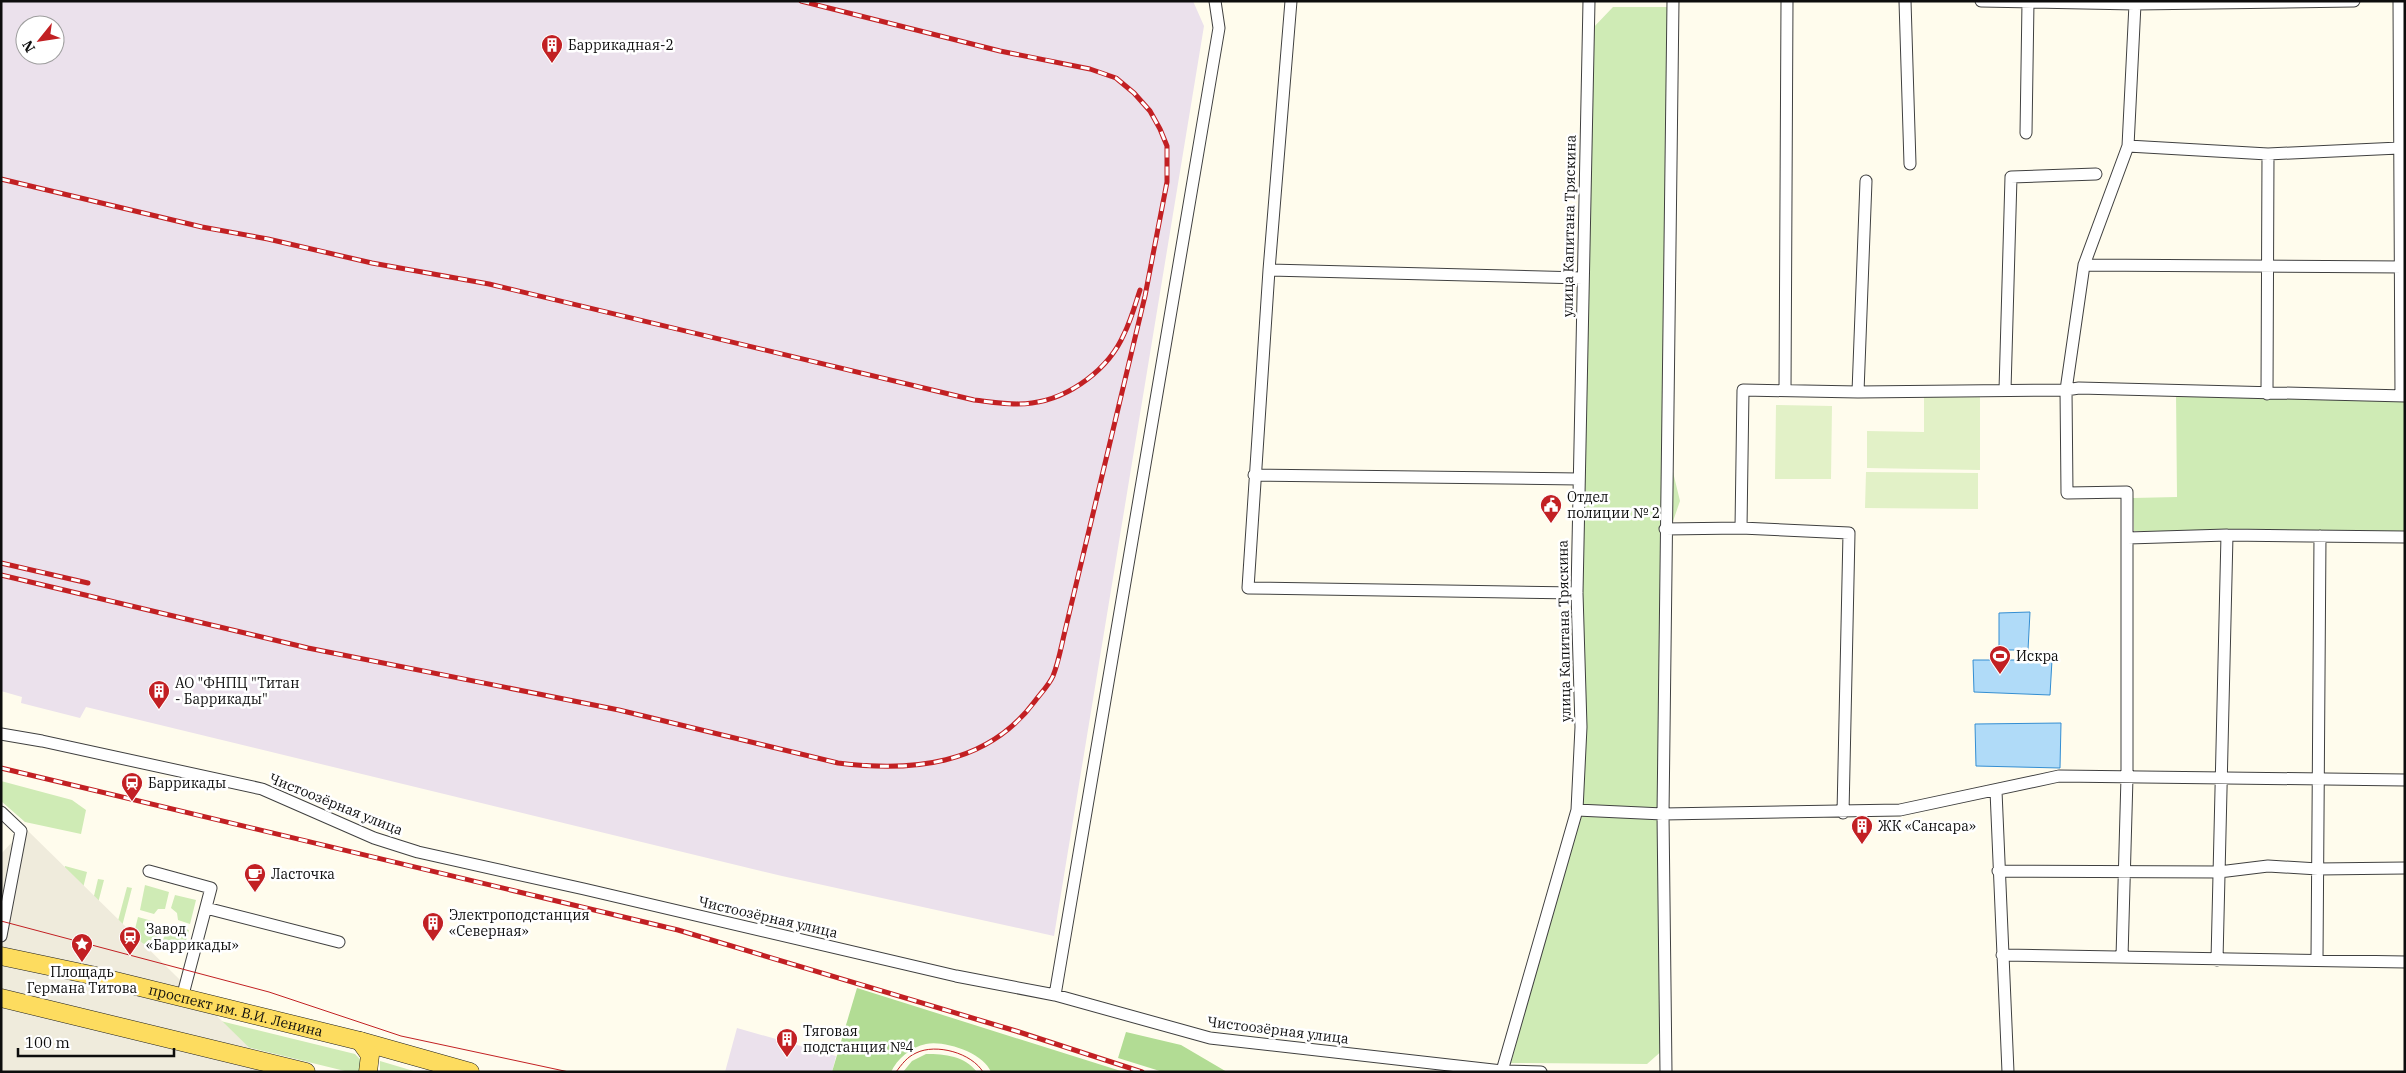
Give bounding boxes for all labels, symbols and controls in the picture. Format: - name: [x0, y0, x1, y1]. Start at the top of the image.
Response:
- north arrow: [15, 15, 65, 65]
- building icon: Баррикадная-2: [540, 33, 564, 64]
- place label: Баррикадная-2: [568, 36, 674, 54]
- text: N: [18, 37, 39, 56]
- street label: улица Капитана Тряскина: [1558, 134, 1580, 317]
- place label: Отдел полиции № 2: [1567, 488, 1660, 522]
- public building icon: Отдел полиции № 2: [1539, 493, 1563, 524]
- street label: улица Капитана Тряскина: [1553, 539, 1575, 722]
- sports icon: Искра: [1988, 644, 2012, 675]
- place label: Искра: [2016, 647, 2059, 665]
- place label: АО "ФНПЦ "Титан - Баррикады": [175, 674, 300, 708]
- building icon: АО "ФНПЦ "Титан - Баррикады": [147, 679, 171, 710]
- street label: Чистоозёрная улица: [267, 769, 406, 839]
- station icon: Баррикады: [120, 771, 144, 802]
- place label: Баррикады: [148, 774, 226, 792]
- building icon: ЖК «Сансара»: [1850, 814, 1874, 845]
- place label: ЖК «Сансара»: [1878, 817, 1976, 835]
- cafe icon: Ласточка: [243, 862, 267, 893]
- place label: Ласточка: [271, 865, 335, 883]
- street label: Чистоозёрная улица: [697, 892, 840, 942]
- place label: Электроподстанция «Северная»: [449, 906, 589, 940]
- building icon: Электроподстанция «Северная»: [421, 911, 445, 942]
- place label: Завод «Баррикады»: [146, 920, 239, 954]
- station icon: Завод «Баррикады»: [118, 925, 142, 956]
- place icon: Площадь Германа Титова: [70, 932, 94, 963]
- place label: Площадь Германа Титова: [27, 963, 138, 997]
- street label: проспект им. В.И. Ленина: [147, 980, 325, 1041]
- street label: Чистоозёрная улица: [1206, 1012, 1350, 1048]
- place label: Тяговая подстанция №4: [803, 1022, 914, 1056]
- scale bar: [18, 1026, 174, 1058]
- building icon: Тяговая подстанция №4: [775, 1027, 799, 1058]
- text: 100 m: [25, 1033, 70, 1052]

